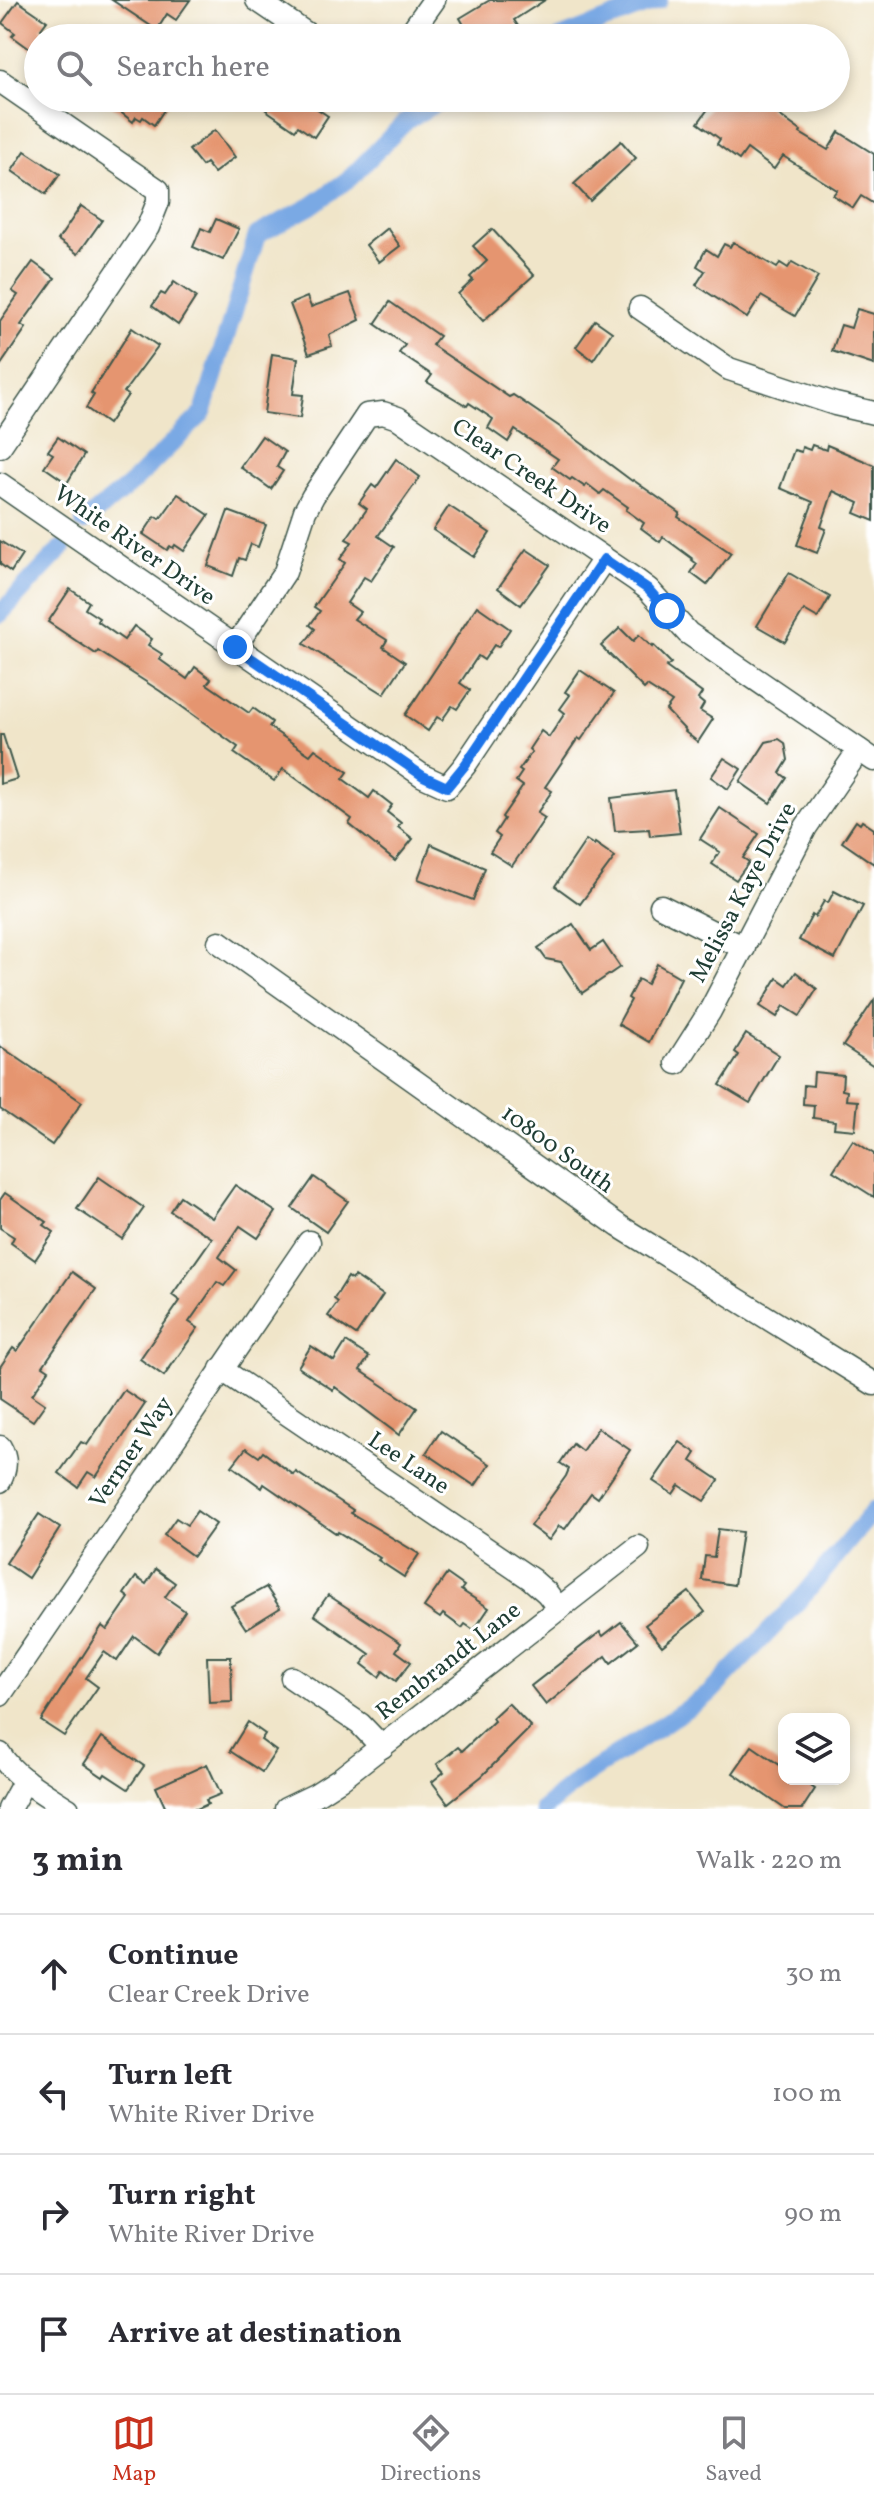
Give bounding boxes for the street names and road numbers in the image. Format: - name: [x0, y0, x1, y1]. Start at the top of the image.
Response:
- street label: Clear Creek Drive: [444, 411, 618, 543]
- street label: White River Drive: [46, 477, 222, 615]
- street label: Melissa Kaye Drive: [682, 797, 806, 989]
- street label: 10800 South: [493, 1097, 621, 1203]
- street label: Vermer Way: [82, 1390, 182, 1516]
- street label: Lee Lane: [360, 1424, 456, 1504]
- street label: Rembrandt Lane: [369, 1594, 529, 1730]

